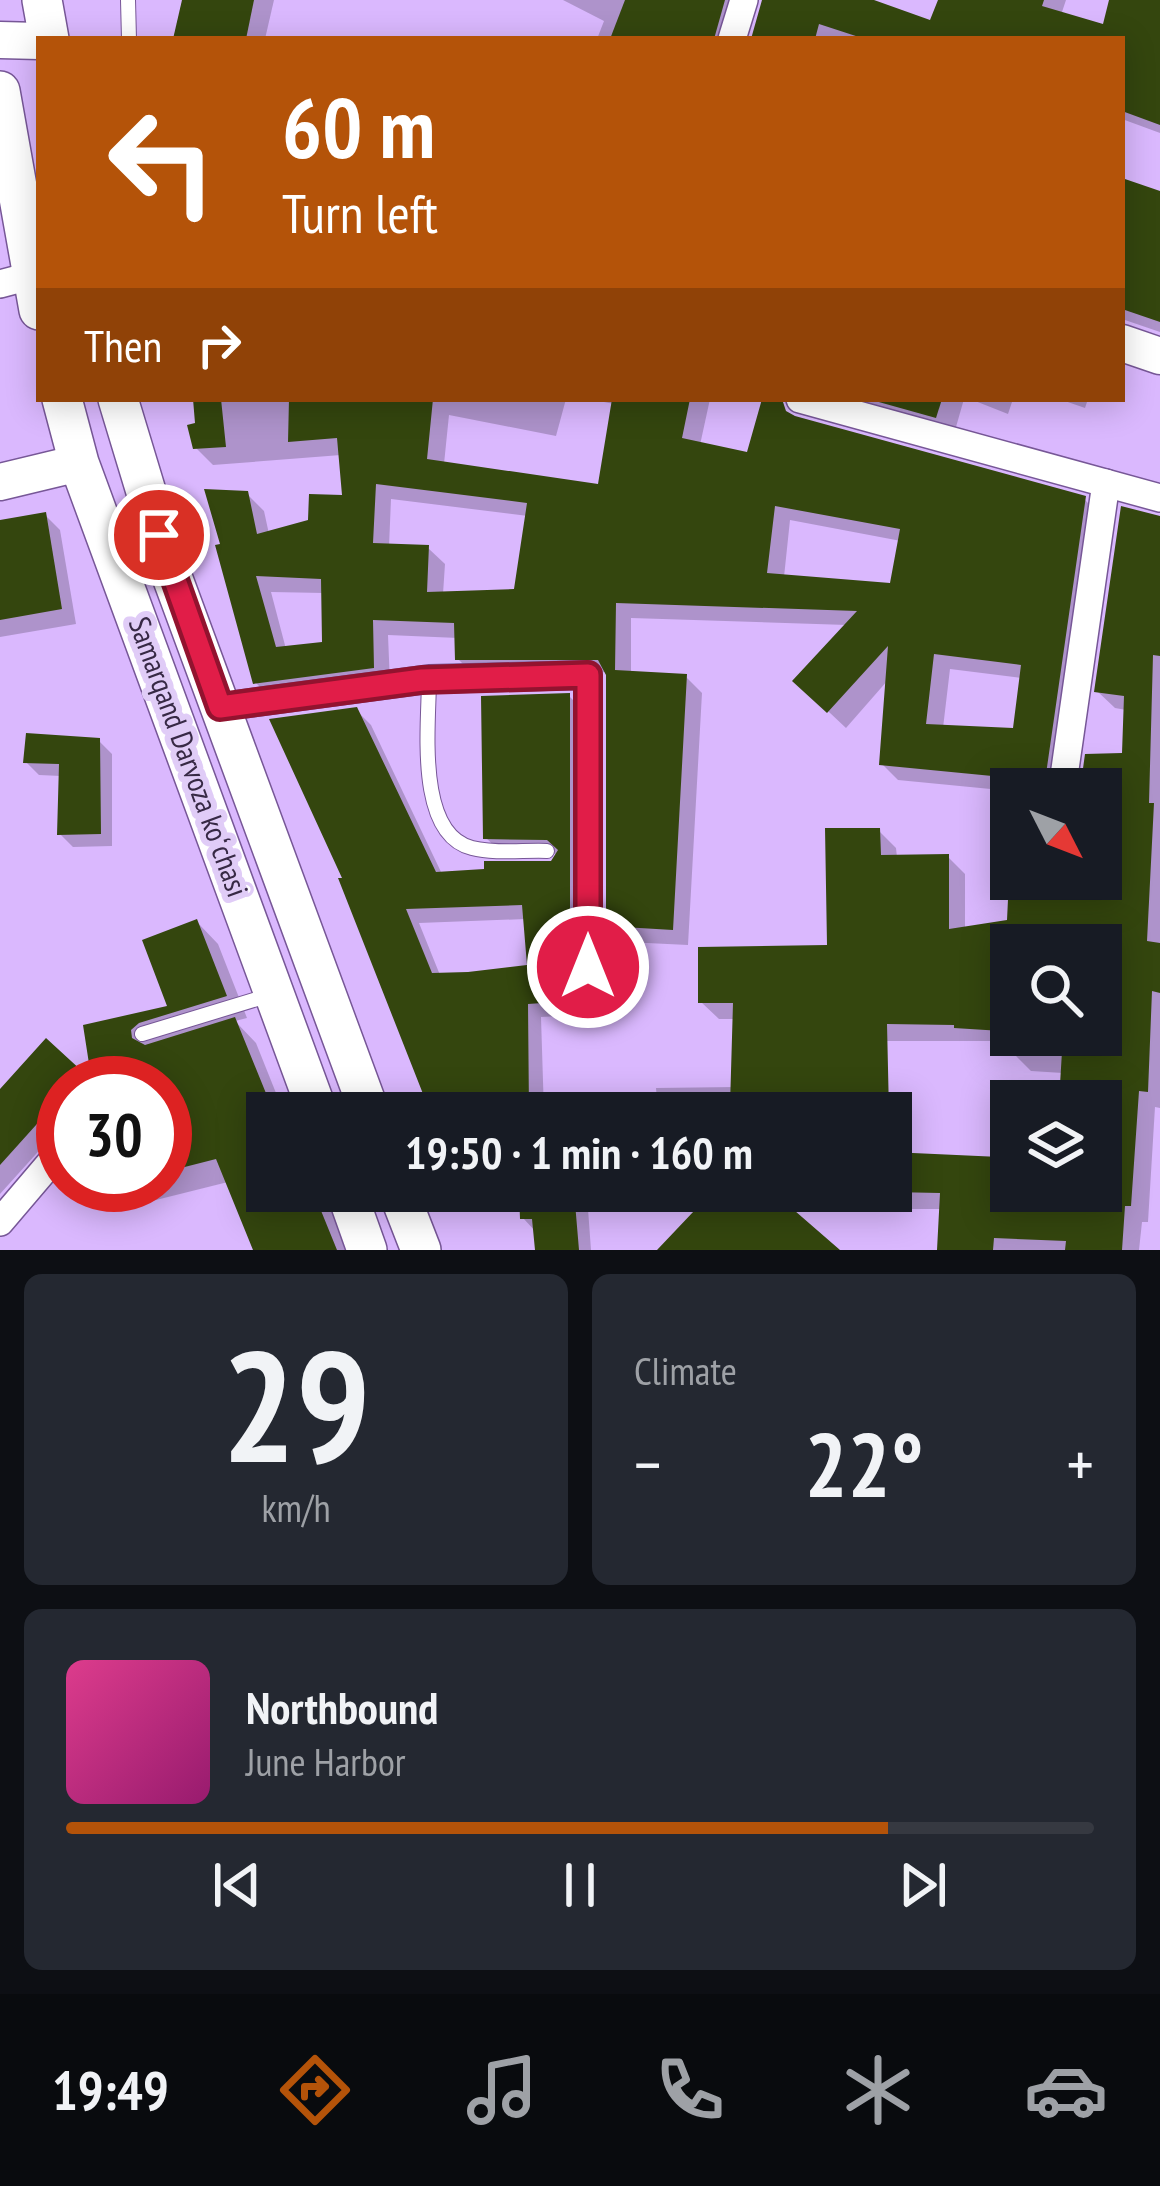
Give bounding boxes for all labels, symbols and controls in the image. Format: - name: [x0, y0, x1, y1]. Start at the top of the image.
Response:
- text: 60 m: [282, 72, 435, 181]
- icon: left: [84, 84, 240, 240]
- text: Turn left: [282, 178, 438, 248]
- icon: right: [186, 312, 252, 378]
- text: Then: [84, 316, 162, 374]
- pin: [108, 484, 210, 586]
- icon: arrive: [126, 502, 192, 568]
- street label: Samarqand Darvoza koʻchasi: [121, 611, 258, 902]
- north arrow: [990, 768, 1122, 900]
- map controls: [990, 768, 1122, 1212]
- position arrow: [525, 904, 651, 1030]
- button: search: [990, 924, 1122, 1056]
- speed limit sign: 30: [36, 1056, 192, 1212]
- button: layers: [990, 1080, 1122, 1212]
- text: 19:50 · 1 min · 160 m: [405, 1123, 753, 1181]
- text: 29: [221, 1303, 371, 1505]
- text: Climate: [634, 1345, 737, 1396]
- text: 22°: [805, 1405, 923, 1522]
- text: −: [634, 1421, 661, 1506]
- text: +: [1067, 1421, 1094, 1506]
- text: km/h: [261, 1482, 331, 1533]
- text: Northbound: [246, 1678, 438, 1736]
- text: June Harbor: [246, 1736, 405, 1787]
- icon: previous: [204, 1852, 270, 1918]
- icon: pause: [547, 1852, 613, 1918]
- icon: next: [890, 1852, 956, 1918]
- icon: directions: [273, 2048, 357, 2132]
- icon: music: [460, 2048, 544, 2132]
- icon: phone: [648, 2048, 732, 2132]
- icon: climate: [836, 2048, 920, 2132]
- icon: car: [1024, 2048, 1108, 2132]
- text: 19:49: [52, 2055, 169, 2125]

